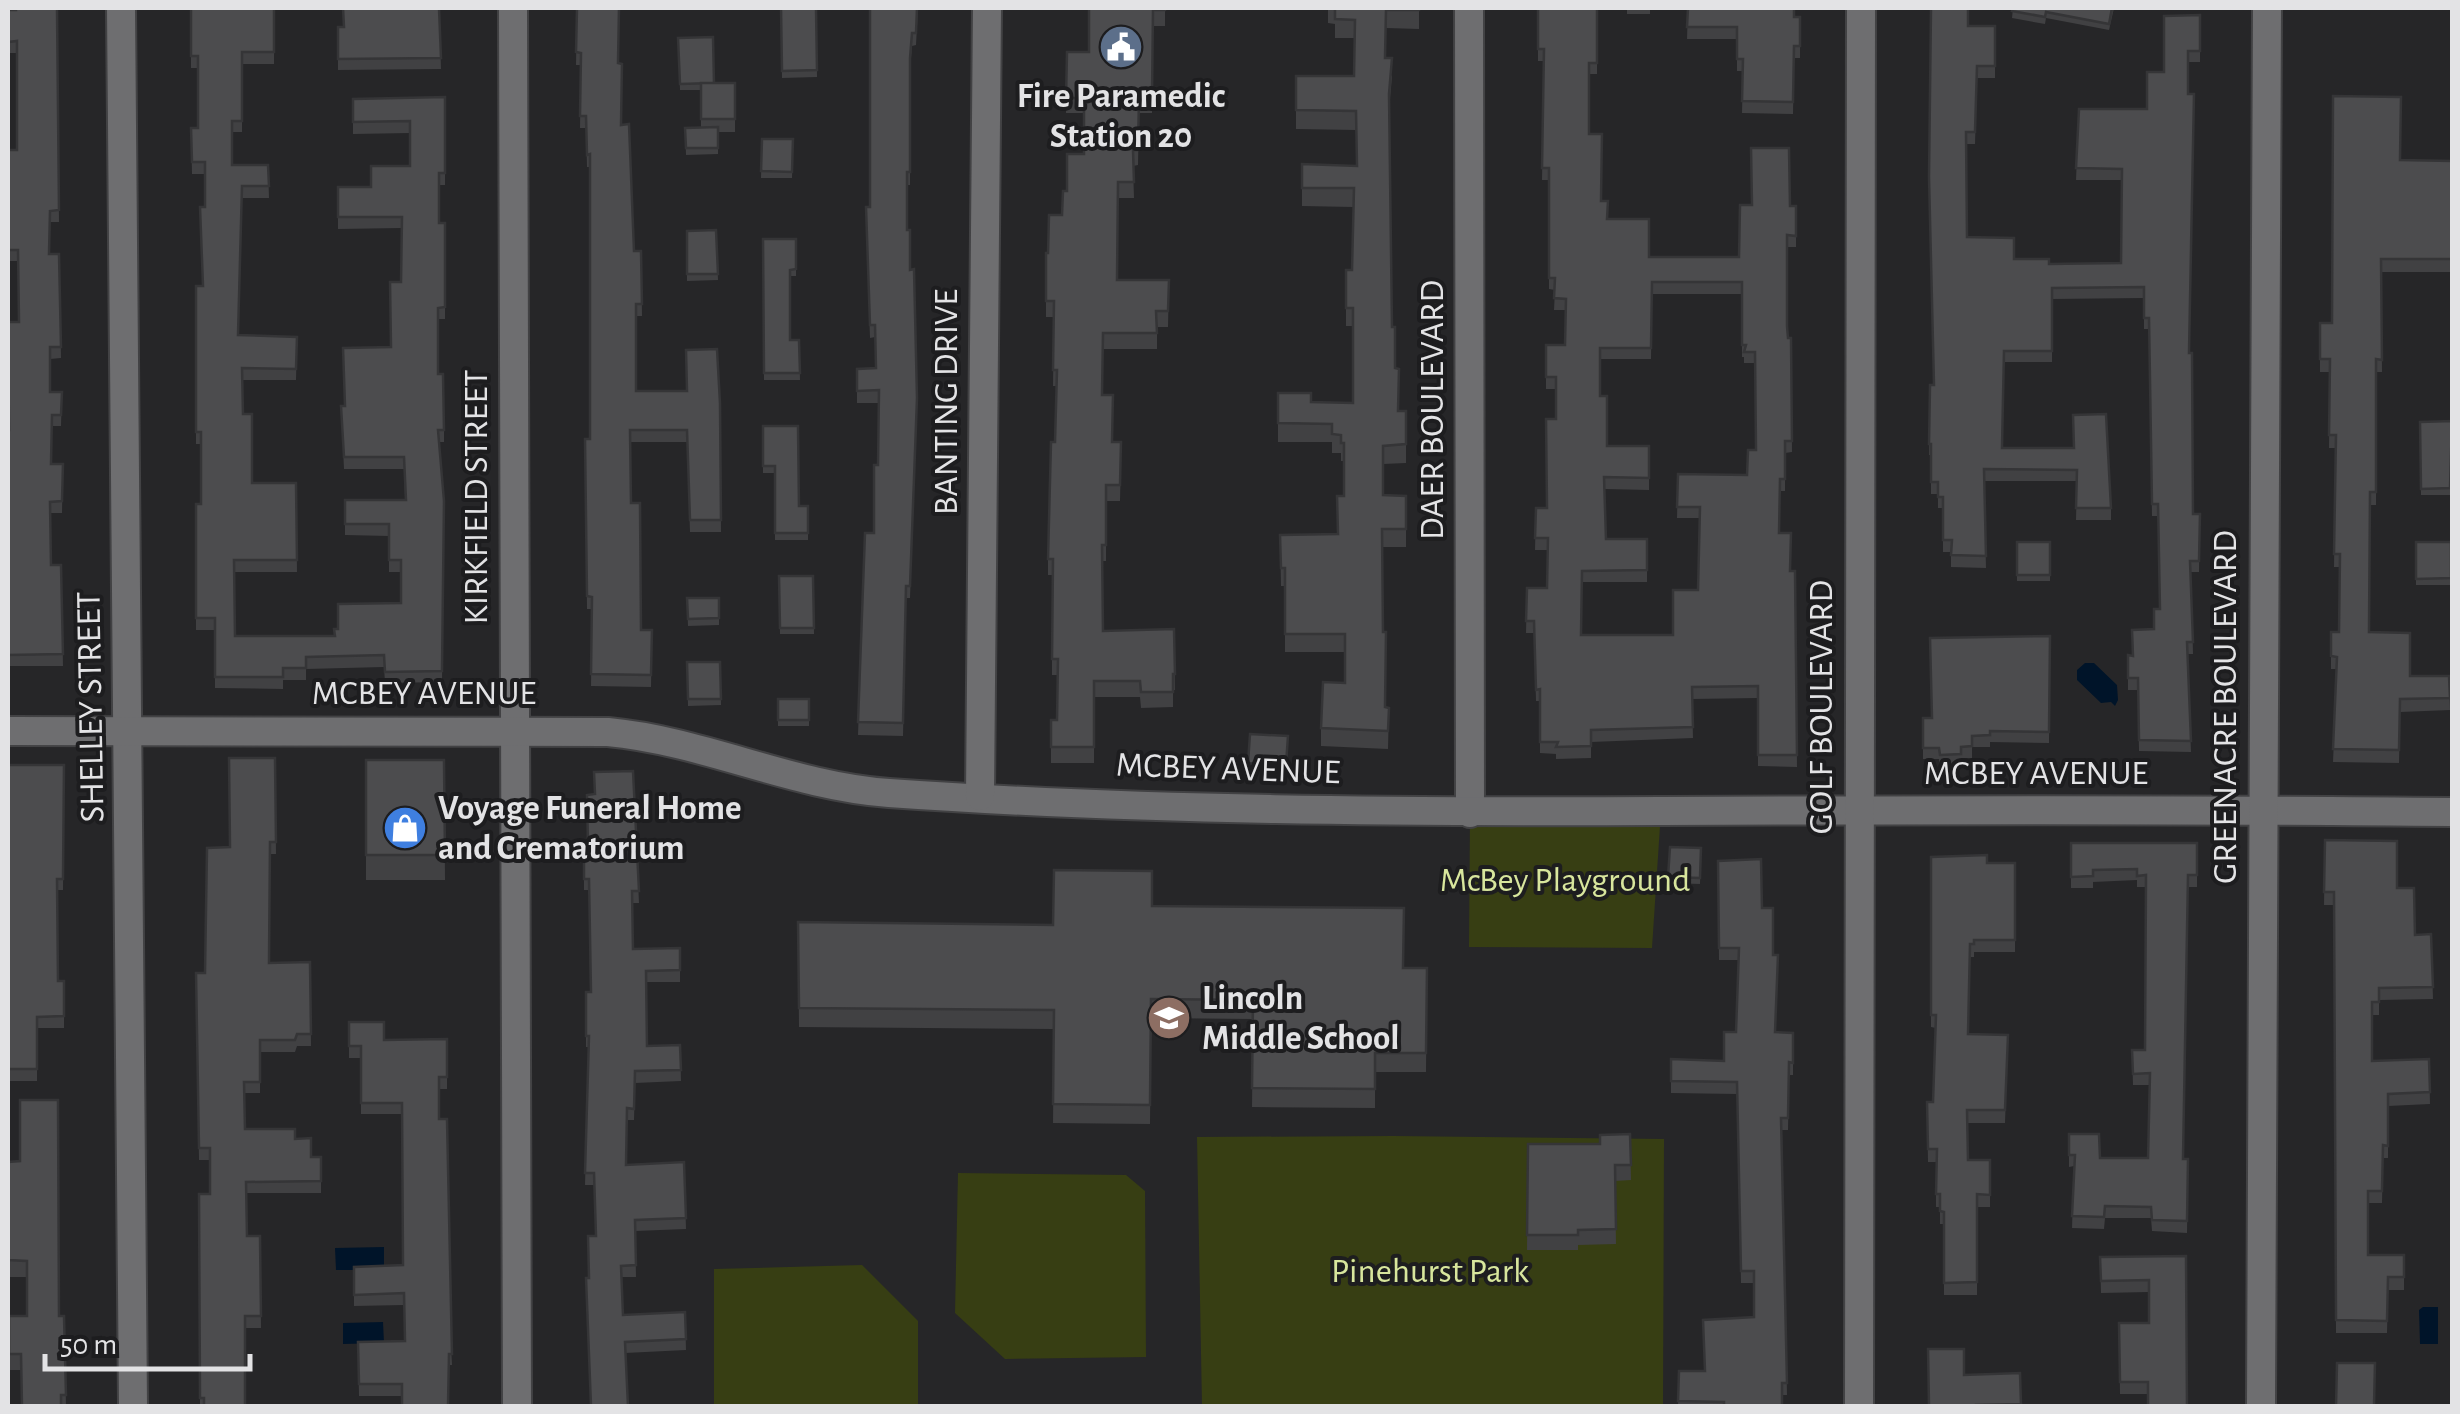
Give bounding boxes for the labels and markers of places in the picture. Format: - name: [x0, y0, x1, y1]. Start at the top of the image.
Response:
- public building icon: Fire Paramedic Station 20: [1098, 24, 1144, 70]
- place label: Fire Paramedic Station 20: [1017, 79, 1226, 154]
- place label: Voyage Funeral Home and Crematorium: [438, 791, 741, 866]
- shop icon: Voyage Funeral Home and Crematorium: [382, 805, 428, 851]
- place label: Lincoln Middle School: [1202, 981, 1400, 1056]
- school or university icon: Lincoln Middle School: [1146, 995, 1192, 1041]

